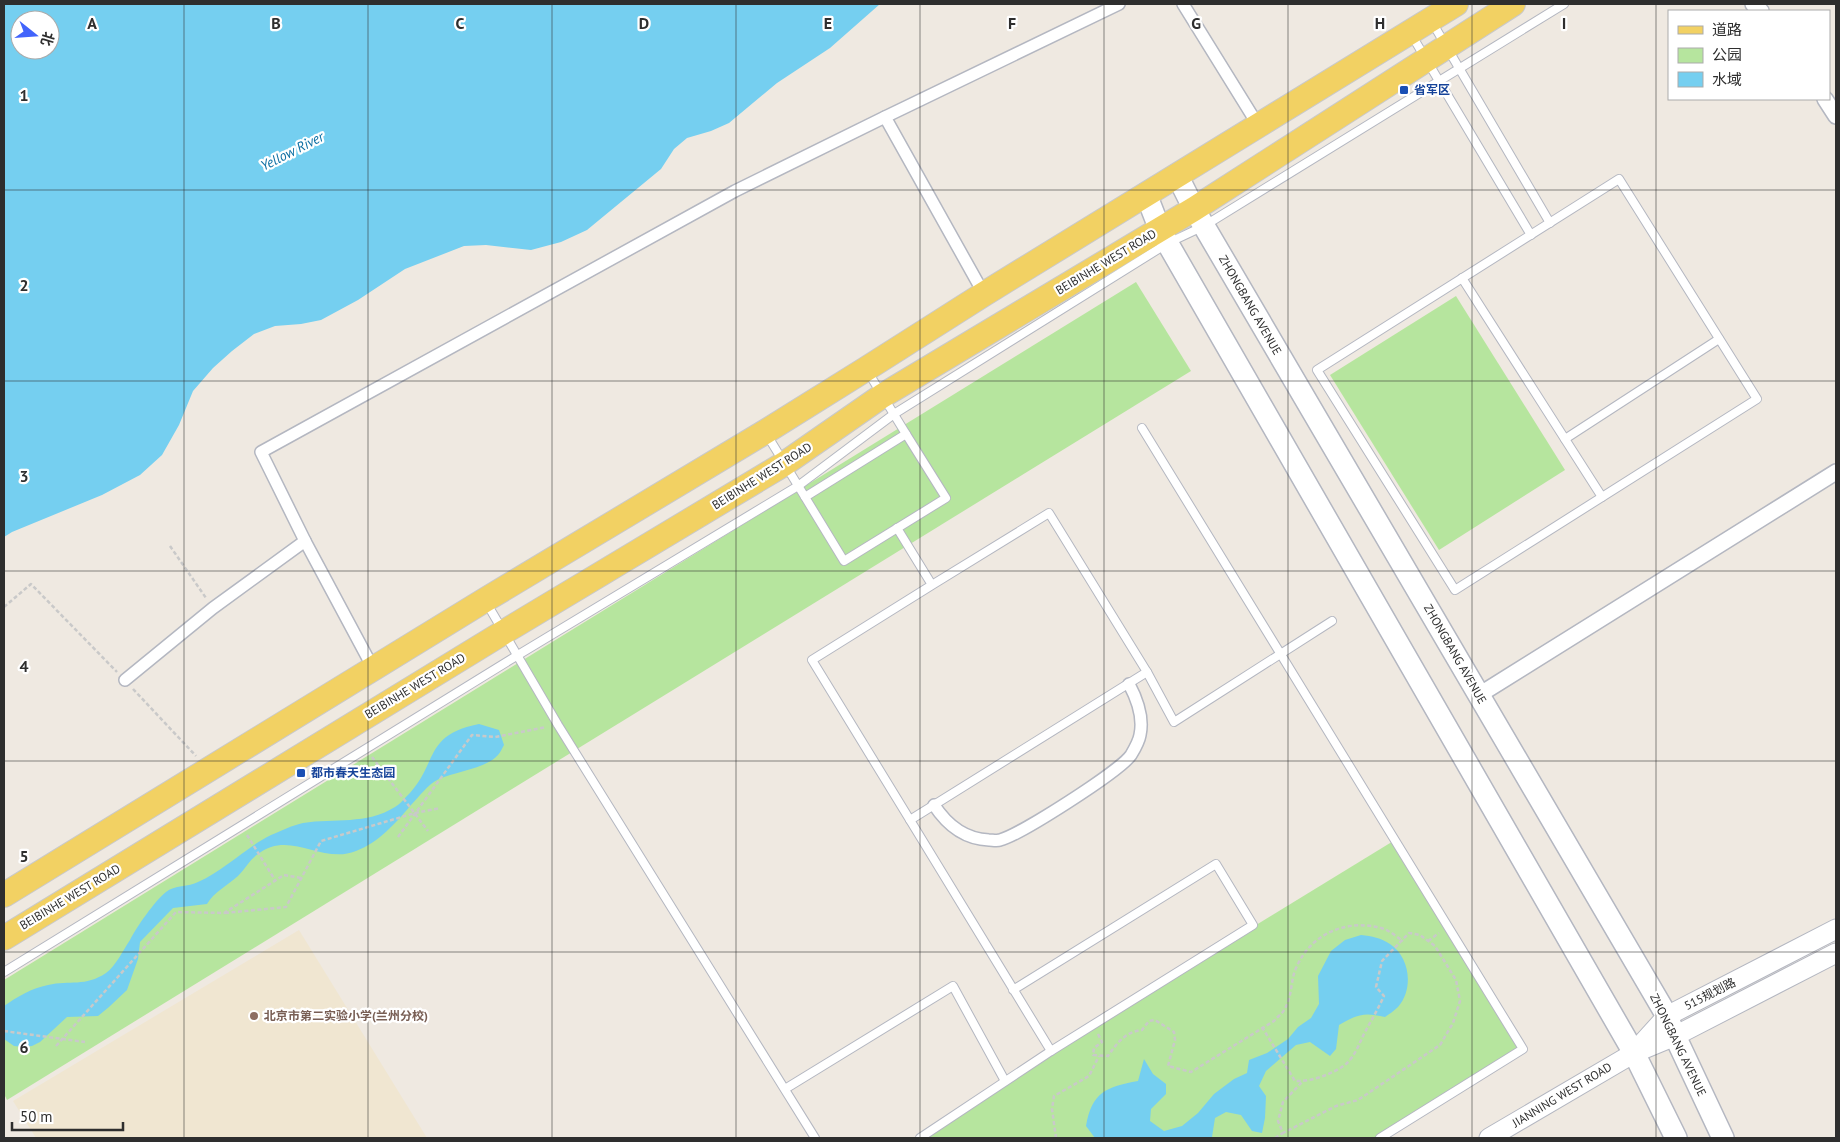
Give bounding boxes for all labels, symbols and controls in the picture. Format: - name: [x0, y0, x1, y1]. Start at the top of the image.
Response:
- north arrow: [10, 10, 60, 60]
- legend: [1668, 10, 1830, 100]
- text: A: [87, 13, 97, 33]
- text: B: [271, 13, 281, 33]
- text: C: [456, 13, 465, 33]
- text: D: [639, 13, 649, 33]
- text: E: [824, 13, 832, 33]
- text: F: [1008, 13, 1016, 33]
- text: G: [1191, 13, 1201, 33]
- text: H: [1375, 13, 1385, 33]
- text: I: [1562, 13, 1566, 33]
- text: 道路: [1712, 20, 1742, 39]
- text: 北: [37, 29, 58, 48]
- text: 公园: [1712, 45, 1742, 64]
- text: 水域: [1712, 70, 1742, 89]
- place label: 省军区: [1414, 82, 1450, 97]
- marker: 省军区: [1398, 84, 1410, 96]
- text: 1: [19, 85, 29, 105]
- water label: Yellow River: [257, 127, 328, 175]
- street label: BEIBINHE WEST ROAD: [1053, 226, 1159, 297]
- street label: ZHONGBANG AVENUE: [1216, 252, 1285, 357]
- text: 2: [19, 275, 29, 295]
- street label: BEIBINHE WEST ROAD: [709, 439, 814, 512]
- text: 3: [19, 466, 29, 486]
- street label: ZHONGBANG AVENUE: [1421, 601, 1490, 706]
- street label: BEIBINHE WEST ROAD: [362, 650, 468, 721]
- text: 4: [19, 656, 29, 676]
- place label: 都市春天生态园: [311, 765, 395, 780]
- marker: 都市春天生态园: [295, 767, 307, 779]
- text: 5: [19, 846, 29, 866]
- street label: BEIBINHE WEST ROAD: [17, 861, 123, 932]
- street label: 515规划路: [1682, 974, 1738, 1013]
- street label: ZHONGBANG AVENUE: [1647, 991, 1710, 1099]
- place label: 北京市第二实验小学(兰州分校): [264, 1008, 428, 1023]
- marker: 北京市第二实验小学(兰州分校): [248, 1010, 260, 1022]
- text: 6: [19, 1037, 29, 1057]
- street label: JIANNING WEST ROAD: [1508, 1059, 1614, 1131]
- scale bar: [12, 1100, 124, 1132]
- text: 50 m: [20, 1107, 53, 1126]

